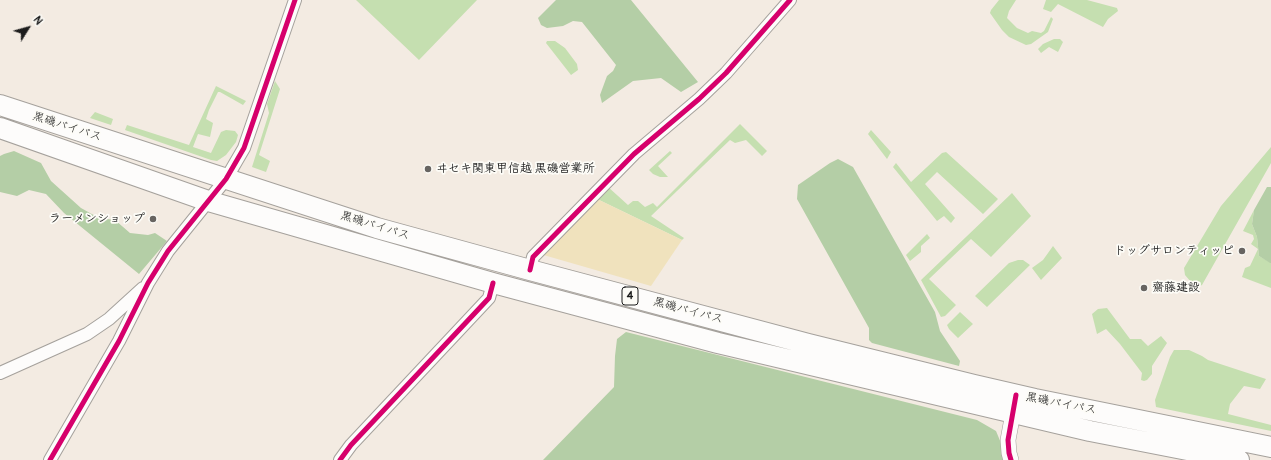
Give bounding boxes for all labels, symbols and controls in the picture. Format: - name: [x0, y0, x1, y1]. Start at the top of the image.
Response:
- north arrow: [8, 8, 48, 48]
- text: N: [31, 14, 45, 27]
- street label: 黒磯バイパス: [31, 109, 103, 145]
- place label: ヰセキ関東甲信越 黒磯営業所: [436, 162, 595, 176]
- marker: ヰセキ関東甲信越 黒磯営業所: [423, 164, 433, 174]
- street label: 黒磯バイパス: [338, 209, 412, 243]
- place label: ラーメンショップ: [49, 212, 145, 226]
- marker: ラーメンショップ: [148, 214, 158, 224]
- place label: ドッグサロンティッピ: [1114, 244, 1234, 258]
- marker: ドッグサロンティッピ: [1237, 246, 1247, 256]
- place label: 齋藤建設: [1152, 281, 1200, 295]
- marker: 齋藤建設: [1139, 283, 1149, 293]
- road number: 4: [622, 287, 638, 305]
- street label: 黒磯バイパス: [651, 295, 725, 327]
- street label: 黒磯バイパス: [1024, 390, 1098, 418]

